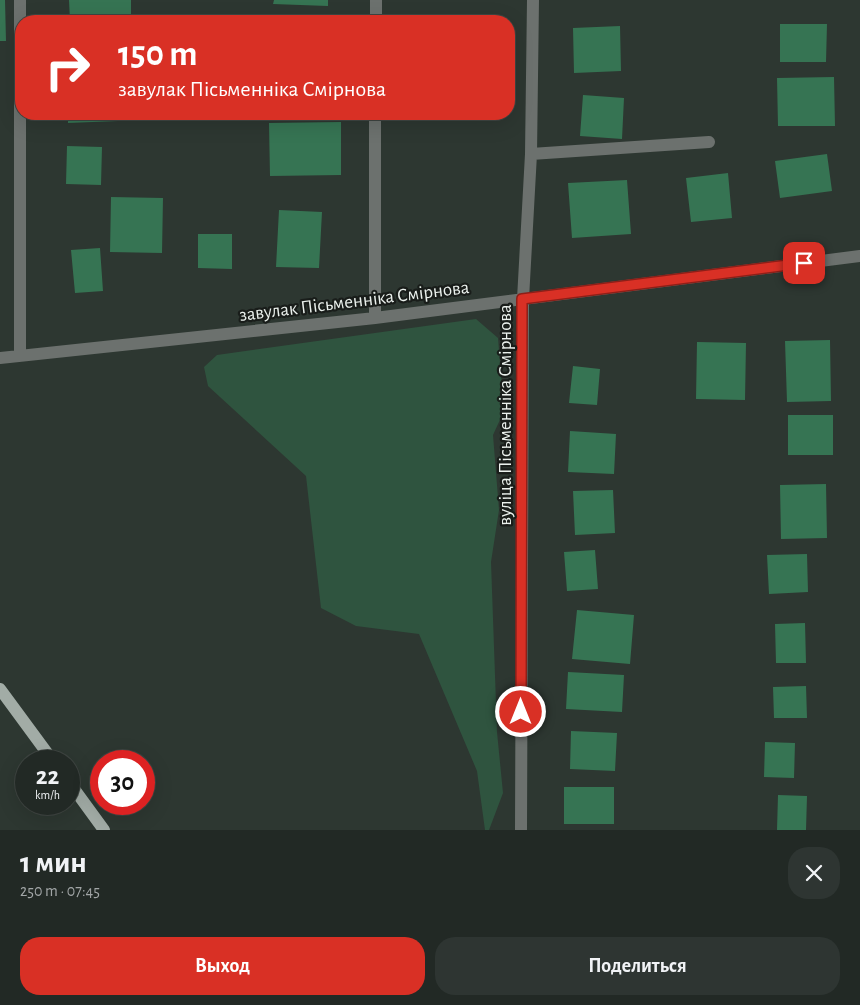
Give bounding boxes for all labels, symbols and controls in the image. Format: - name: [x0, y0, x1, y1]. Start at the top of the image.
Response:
- icon: right: [35, 35, 100, 100]
- text: 150 m: [118, 37, 198, 72]
- text: завулак Пісьменніка Смірнова: [118, 78, 386, 100]
- pin: [783, 242, 825, 284]
- icon: arrive: [790, 249, 818, 277]
- street label: завулак Пісьменніка Смірнова: [238, 278, 471, 325]
- street label: вуліца Пісьменніка Смірнова: [496, 304, 515, 526]
- position arrow: [494, 685, 546, 737]
- speed limit sign: 30: [90, 750, 155, 815]
- text: 22: [36, 764, 59, 789]
- text: km/h: [35, 789, 60, 801]
- button: close: [788, 847, 840, 899]
- text: 1 мин: [20, 848, 87, 878]
- text: 250 m · 07:45: [20, 883, 100, 899]
- button: Выход: [20, 937, 425, 995]
- button: Поделиться: [435, 937, 840, 995]

